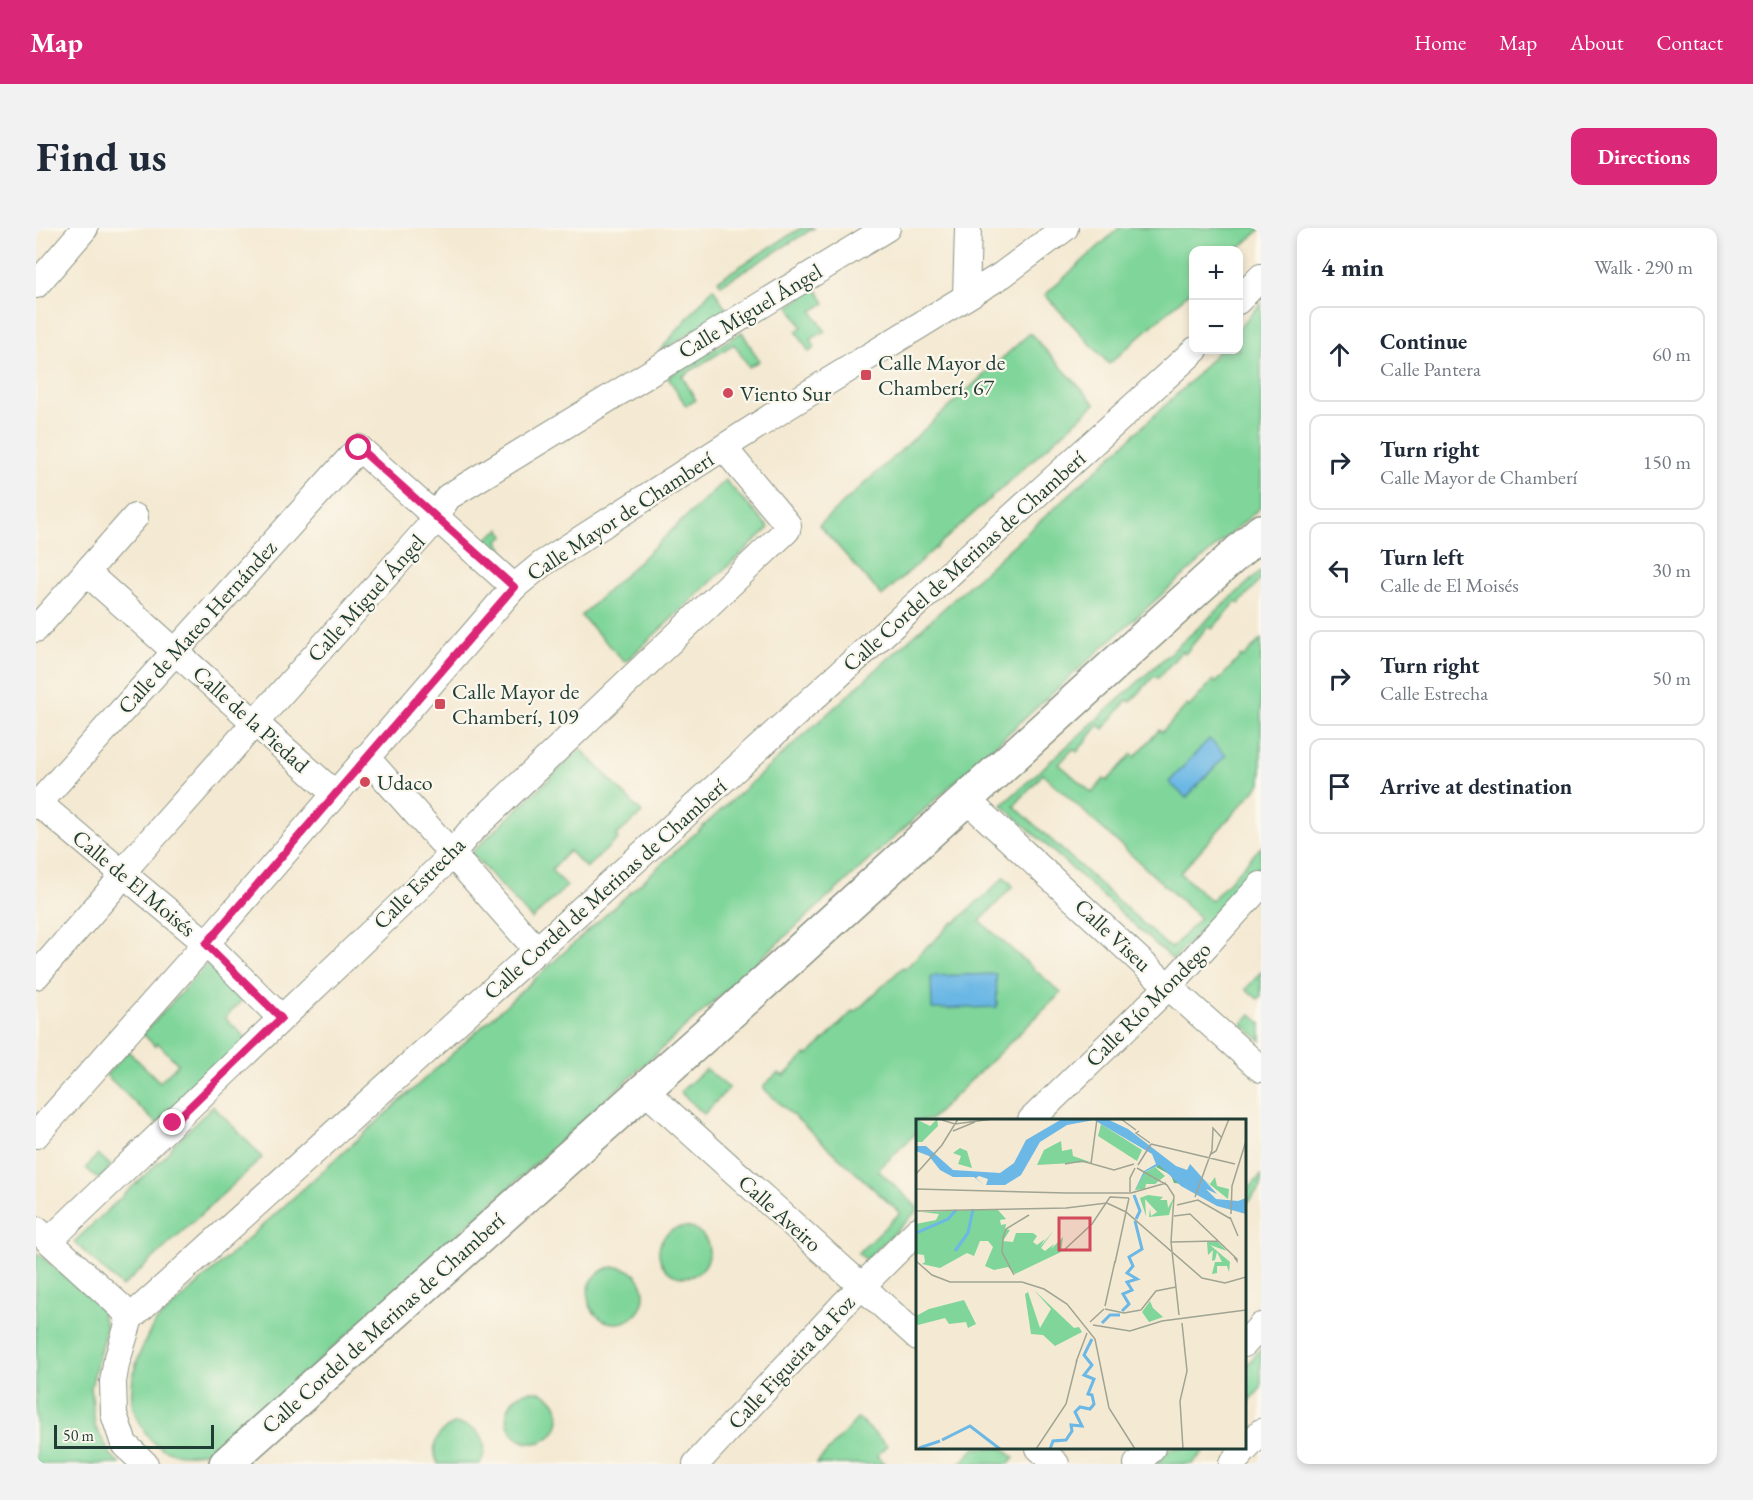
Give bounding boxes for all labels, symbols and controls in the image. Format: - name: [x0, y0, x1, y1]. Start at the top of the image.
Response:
- text: Map: [30, 24, 83, 60]
- text: Home: [1414, 29, 1466, 56]
- text: Map: [1499, 29, 1537, 56]
- text: About: [1570, 29, 1623, 56]
- text: Contact: [1656, 29, 1723, 56]
- button: Directions: [1571, 128, 1717, 185]
- text: Find us: [36, 129, 167, 184]
- map controls: [1189, 246, 1243, 354]
- button: +: [1189, 246, 1243, 300]
- text: 4 min: [1321, 250, 1384, 284]
- text: Walk · 290 m: [1594, 254, 1693, 280]
- street label: Calle Miguel Ángel: [673, 257, 827, 365]
- button: −: [1189, 300, 1243, 354]
- text: Continue: [1380, 327, 1467, 356]
- icon: ahead: [1323, 338, 1356, 371]
- text: 60 m: [1652, 341, 1691, 367]
- place label: Calle Mayor de Chamberí, 67: [878, 348, 1006, 402]
- text: Calle Pantera: [1380, 356, 1481, 382]
- marker: Calle Mayor de Chamberí, 67: [859, 368, 873, 382]
- place label: Viento Sur: [740, 379, 832, 408]
- marker: Viento Sur: [721, 386, 735, 400]
- route start: [345, 434, 371, 460]
- text: Turn right: [1380, 435, 1479, 464]
- street label: Calle Mayor de Chamberí: [521, 444, 719, 587]
- street label: Calle Cordel de Merinas de Chamberí: [836, 444, 1092, 678]
- icon: right: [1323, 446, 1356, 479]
- text: 150 m: [1643, 449, 1691, 475]
- text: Calle Mayor de Chamberí: [1380, 464, 1577, 490]
- street label: Calle Miguel Ángel: [301, 528, 431, 668]
- street label: Calle de Mateo Hernández: [111, 533, 283, 720]
- text: Turn left: [1380, 543, 1464, 572]
- icon: left: [1323, 554, 1356, 587]
- text: 30 m: [1652, 557, 1691, 583]
- text: Calle de El Moisés: [1380, 572, 1519, 598]
- text: Turn right: [1380, 651, 1479, 680]
- street label: Calle de la Piedad: [187, 659, 316, 780]
- icon: right: [1323, 662, 1356, 695]
- text: 50 m: [1652, 665, 1691, 691]
- place label: Calle Mayor de Chamberí, 109: [452, 677, 580, 731]
- text: Calle Estrecha: [1380, 680, 1488, 706]
- marker: Calle Mayor de Chamberí, 109: [433, 697, 447, 711]
- place label: Udaco: [377, 768, 433, 797]
- icon: arrive: [1323, 770, 1356, 803]
- street label: Calle Cordel de Merinas de Chamberí: [477, 772, 733, 1006]
- text: Arrive at destination: [1380, 772, 1572, 801]
- marker: Udaco: [358, 775, 372, 789]
- street label: Calle de El Moisés: [66, 823, 202, 943]
- street label: Calle Estrecha: [367, 830, 472, 935]
- street label: Calle Viseu: [1068, 892, 1158, 978]
- street label: Calle Río Mondego: [1079, 935, 1217, 1073]
- route end: [159, 1109, 185, 1135]
- inset map: [916, 1119, 1246, 1449]
- street label: Calle Aveiro: [732, 1168, 828, 1258]
- street label: Calle Cordel de Merinas de Chamberí: [255, 1206, 511, 1440]
- street label: Calle Figueira da Foz: [721, 1288, 861, 1436]
- scale bar: [54, 1422, 214, 1450]
- text: 50 m: [63, 1425, 94, 1446]

